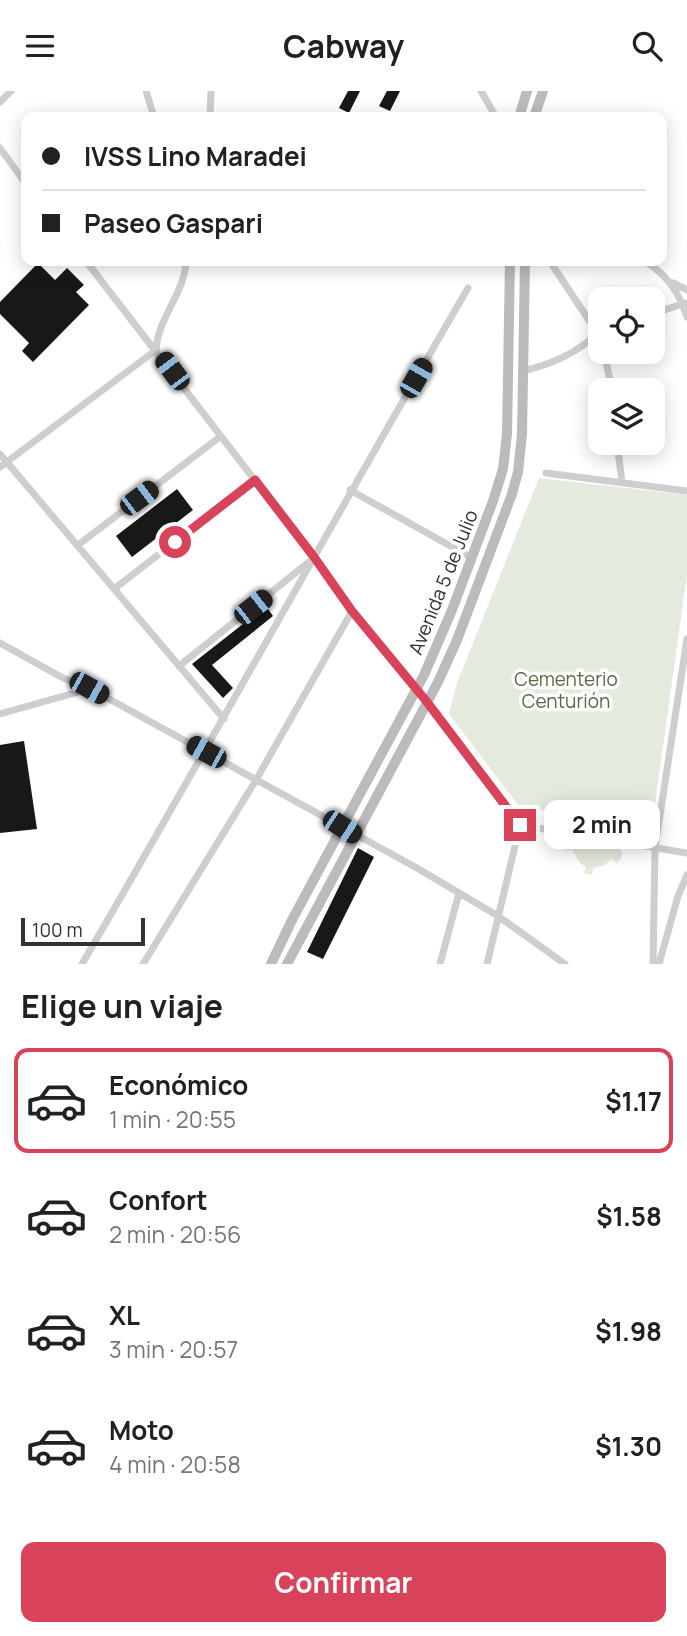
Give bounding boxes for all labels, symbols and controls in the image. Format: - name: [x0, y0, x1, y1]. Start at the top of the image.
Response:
- text: Cabway: [283, 24, 404, 68]
- icon: menu: [21, 27, 59, 65]
- icon: search: [628, 27, 666, 65]
- text: IVSS Lino Maradei: [84, 138, 307, 174]
- text: Paseo Gaspari: [84, 205, 263, 241]
- map controls: [588, 287, 665, 455]
- button: locate: [588, 287, 665, 364]
- car: [151, 348, 194, 394]
- car: [397, 355, 436, 401]
- button: layers: [588, 378, 665, 455]
- car: [116, 477, 163, 519]
- street label: Avenida 5 de Julio: [402, 506, 484, 658]
- route start: [159, 526, 191, 558]
- car: [230, 586, 277, 628]
- park label: Cementerio Centurión: [514, 666, 618, 714]
- car: [66, 669, 113, 707]
- car: [183, 733, 230, 771]
- callout: 2 min: [544, 801, 660, 849]
- car: [319, 807, 366, 847]
- text: 2 min: [572, 808, 632, 840]
- route end: [504, 809, 536, 841]
- scale bar: [21, 915, 145, 947]
- text: 100 m: [32, 917, 83, 943]
- text: Elige un viaje: [21, 984, 223, 1028]
- text: Económico: [109, 1067, 248, 1103]
- icon: car: [25, 1069, 88, 1132]
- text: $1.17: [605, 1083, 662, 1119]
- text: 1 min · 20:55: [109, 1103, 236, 1135]
- text: Confort: [109, 1182, 208, 1218]
- icon: car: [25, 1184, 88, 1247]
- text: $1.58: [596, 1198, 662, 1234]
- text: 2 min · 20:56: [109, 1218, 241, 1250]
- text: XL: [109, 1297, 140, 1333]
- icon: car: [25, 1299, 88, 1362]
- text: $1.98: [595, 1313, 662, 1349]
- text: 3 min · 20:57: [109, 1333, 238, 1365]
- text: Moto: [109, 1412, 174, 1448]
- icon: car: [25, 1414, 88, 1477]
- text: $1.30: [595, 1428, 662, 1464]
- text: 4 min · 20:58: [109, 1448, 241, 1480]
- button: Confirmar: [21, 1542, 666, 1622]

